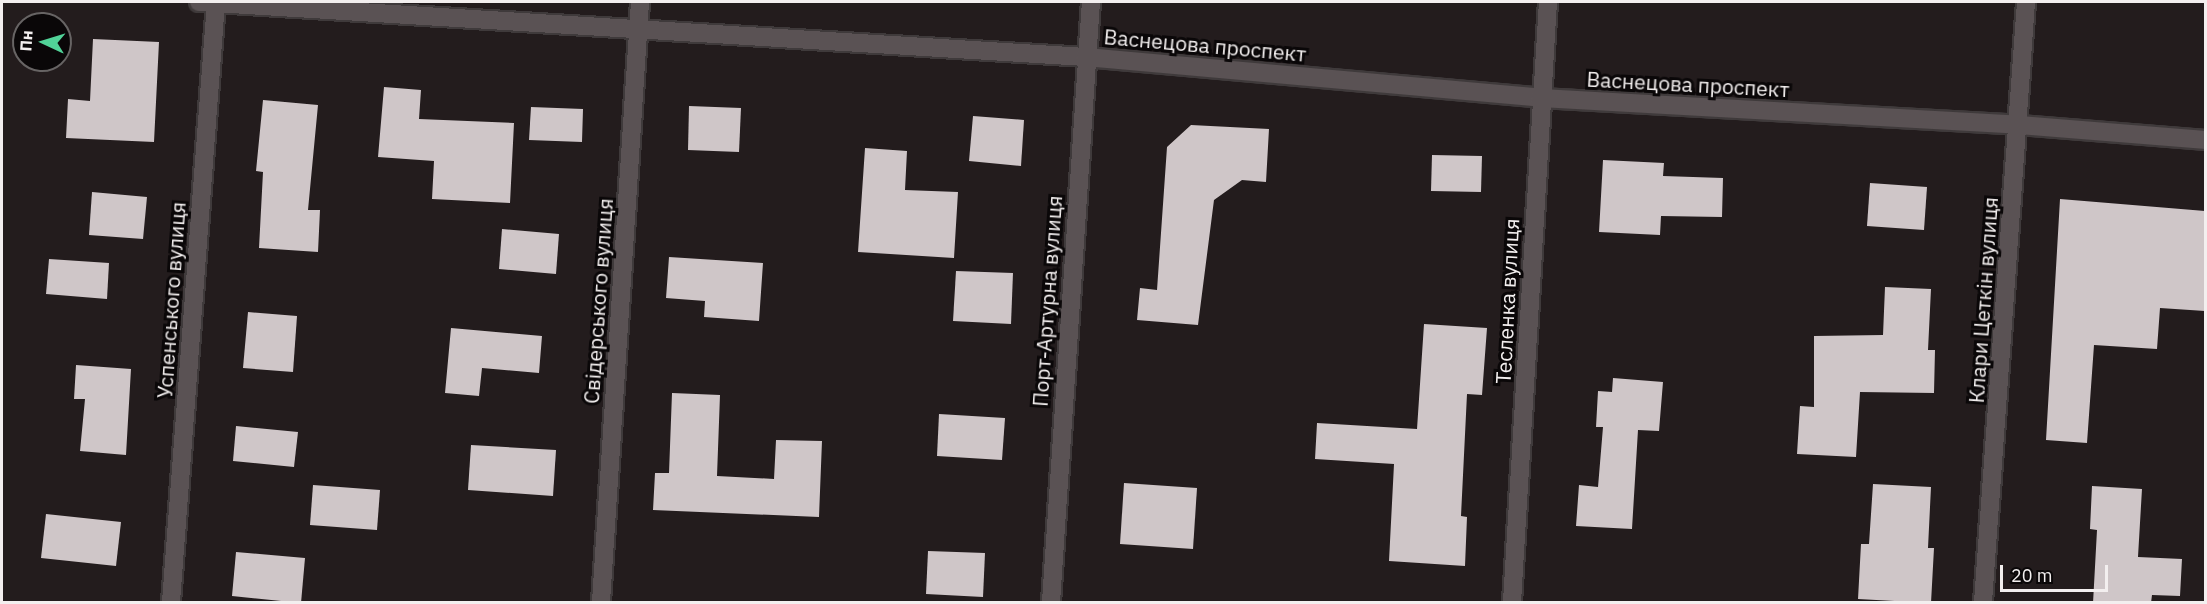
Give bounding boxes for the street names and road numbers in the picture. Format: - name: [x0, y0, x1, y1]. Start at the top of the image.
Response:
- street label: Васнецова проспект: [1103, 24, 1307, 66]
- street label: Васнецова проспект: [1586, 66, 1790, 102]
- street label: Порт-Артурна вулиця: [1027, 194, 1067, 408]
- street label: Клари Цеткін вулиця: [1963, 196, 2003, 404]
- street label: Свідерського вулиця: [578, 197, 618, 405]
- street label: Успенського вулиця: [152, 201, 190, 399]
- street label: Тесленка вулиця: [1490, 218, 1524, 384]

